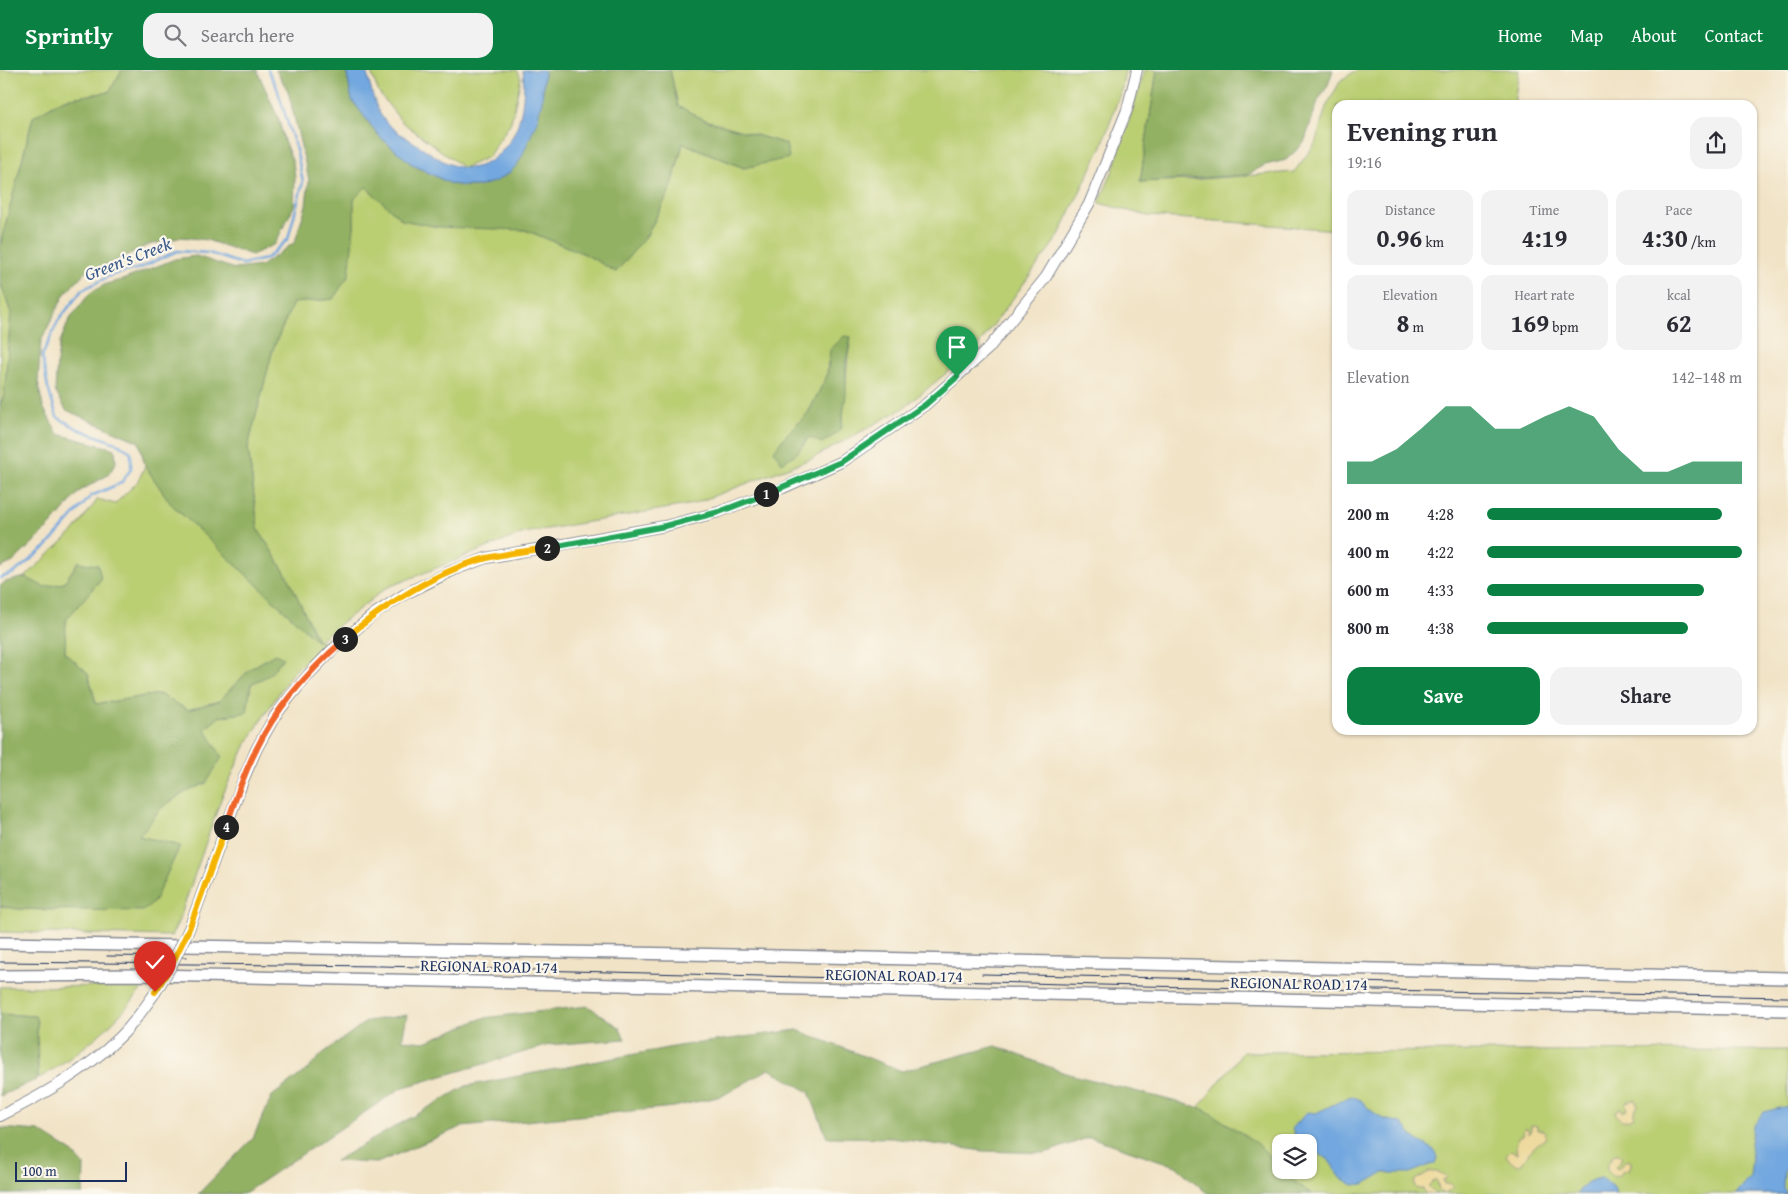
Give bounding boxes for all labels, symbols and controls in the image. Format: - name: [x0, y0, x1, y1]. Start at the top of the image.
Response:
- search box: [143, 13, 493, 58]
- text: Sprintly: [25, 18, 113, 53]
- icon: search: [161, 21, 189, 49]
- text: Search here: [201, 21, 294, 49]
- text: Home: [1498, 22, 1542, 49]
- text: Map: [1570, 22, 1603, 49]
- text: About: [1631, 22, 1677, 49]
- text: Contact: [1705, 22, 1763, 49]
- text: Evening run: [1347, 110, 1498, 151]
- button: share: [1690, 117, 1742, 169]
- text: 19:16: [1347, 150, 1382, 174]
- text: Distance: [1385, 200, 1435, 220]
- text: Time: [1530, 200, 1559, 220]
- text: Pace: [1665, 200, 1692, 220]
- text: 0.96: [1376, 220, 1422, 256]
- text: 4:19: [1522, 220, 1567, 256]
- text: 4:30: [1642, 220, 1688, 256]
- water label: Green's Creek: [80, 229, 176, 287]
- text: km: [1422, 232, 1444, 252]
- text: /km: [1688, 232, 1716, 252]
- text: Elevation: [1383, 285, 1438, 305]
- text: Heart rate: [1514, 285, 1575, 305]
- text: kcal: [1667, 285, 1691, 305]
- text: 8: [1396, 305, 1409, 341]
- text: 169: [1510, 305, 1549, 341]
- text: 62: [1666, 305, 1692, 341]
- text: m: [1409, 317, 1424, 337]
- text: bpm: [1549, 317, 1579, 337]
- pin: [936, 326, 978, 377]
- icon: arrive: [943, 333, 971, 361]
- text: Elevation: [1347, 365, 1410, 389]
- text: 142–148 m: [1672, 365, 1742, 389]
- pin: 1: [754, 482, 778, 506]
- text: 1: [763, 484, 770, 504]
- text: 200 m: [1347, 502, 1389, 526]
- text: 4:28: [1427, 502, 1454, 526]
- pin: 2: [534, 536, 560, 560]
- text: 2: [544, 538, 551, 558]
- text: 400 m: [1347, 540, 1389, 564]
- text: 4:22: [1427, 540, 1454, 564]
- text: 600 m: [1347, 578, 1389, 602]
- text: 4:33: [1427, 578, 1454, 602]
- text: 800 m: [1347, 616, 1389, 640]
- text: 4:38: [1427, 616, 1454, 640]
- pin: 3: [332, 626, 358, 652]
- text: 3: [342, 629, 349, 649]
- button: Save: [1347, 667, 1540, 725]
- button: Share: [1550, 667, 1742, 725]
- pin: 4: [214, 814, 238, 840]
- text: 4: [223, 817, 230, 837]
- pin: [134, 941, 176, 992]
- icon: check: [141, 948, 169, 976]
- street label: REGIONAL ROAD 174: [420, 953, 558, 979]
- street label: REGIONAL ROAD 174: [825, 962, 963, 988]
- street label: REGIONAL ROAD 174: [1230, 970, 1368, 996]
- map controls: [1272, 1134, 1317, 1179]
- button: layers: [1272, 1134, 1317, 1179]
- scale bar: [15, 1159, 128, 1182]
- text: 100 m: [22, 1161, 57, 1181]

